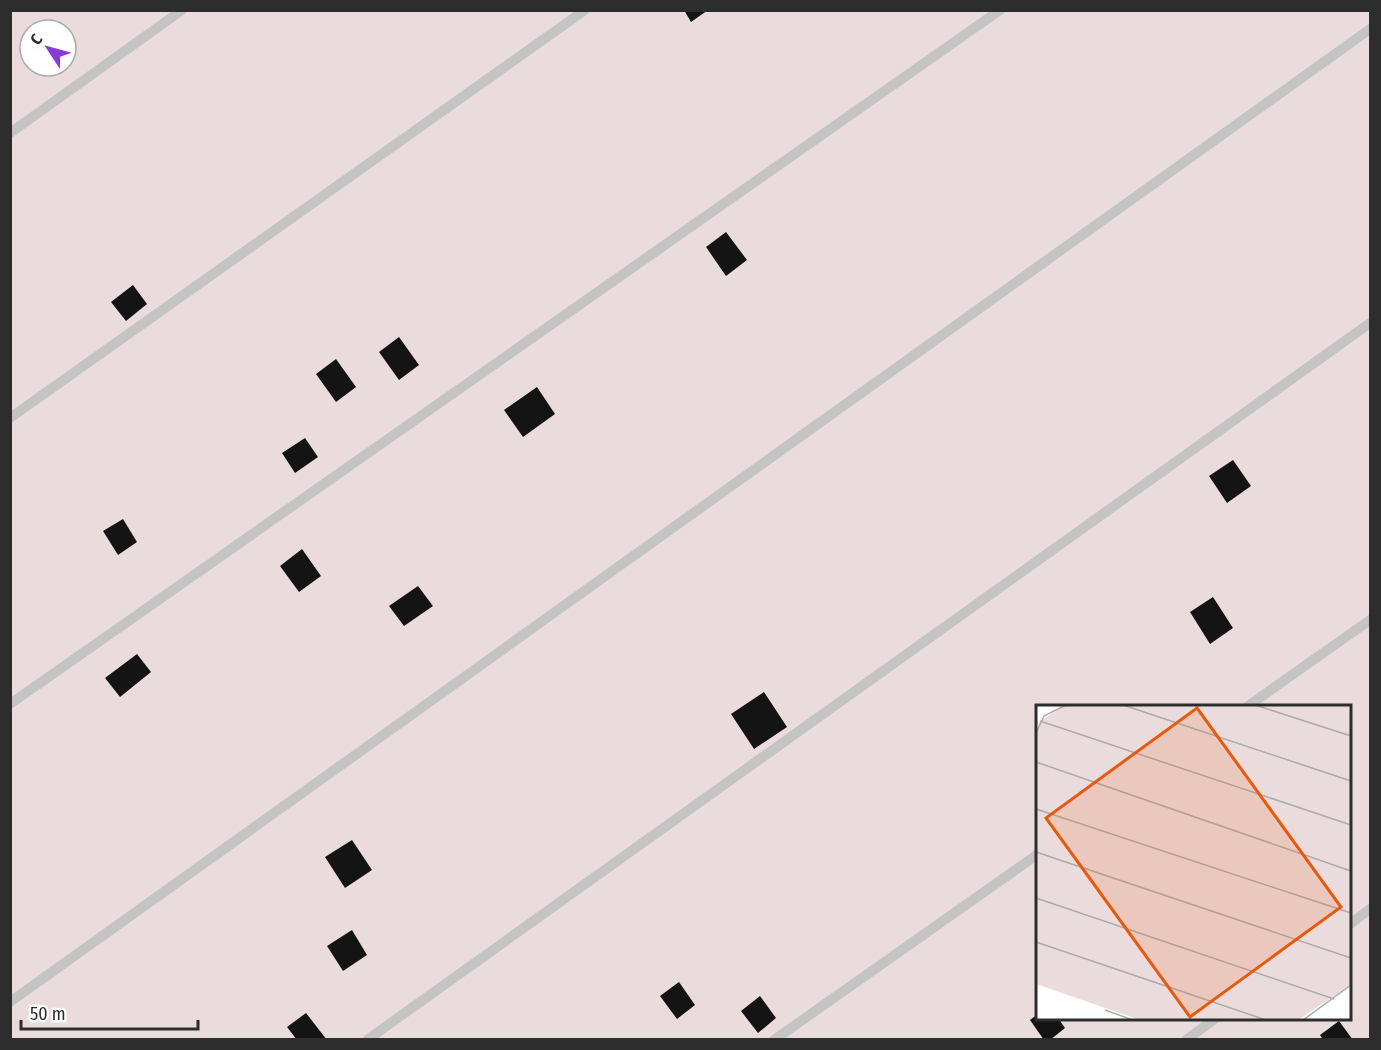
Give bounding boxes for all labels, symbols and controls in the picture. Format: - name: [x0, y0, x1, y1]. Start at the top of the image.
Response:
- north arrow: [18, 18, 78, 78]
- text: С: [26, 30, 47, 48]
- inset map: [1036, 705, 1351, 1020]
- scale bar: [21, 993, 198, 1031]
- text: 50 m: [30, 1003, 66, 1025]

